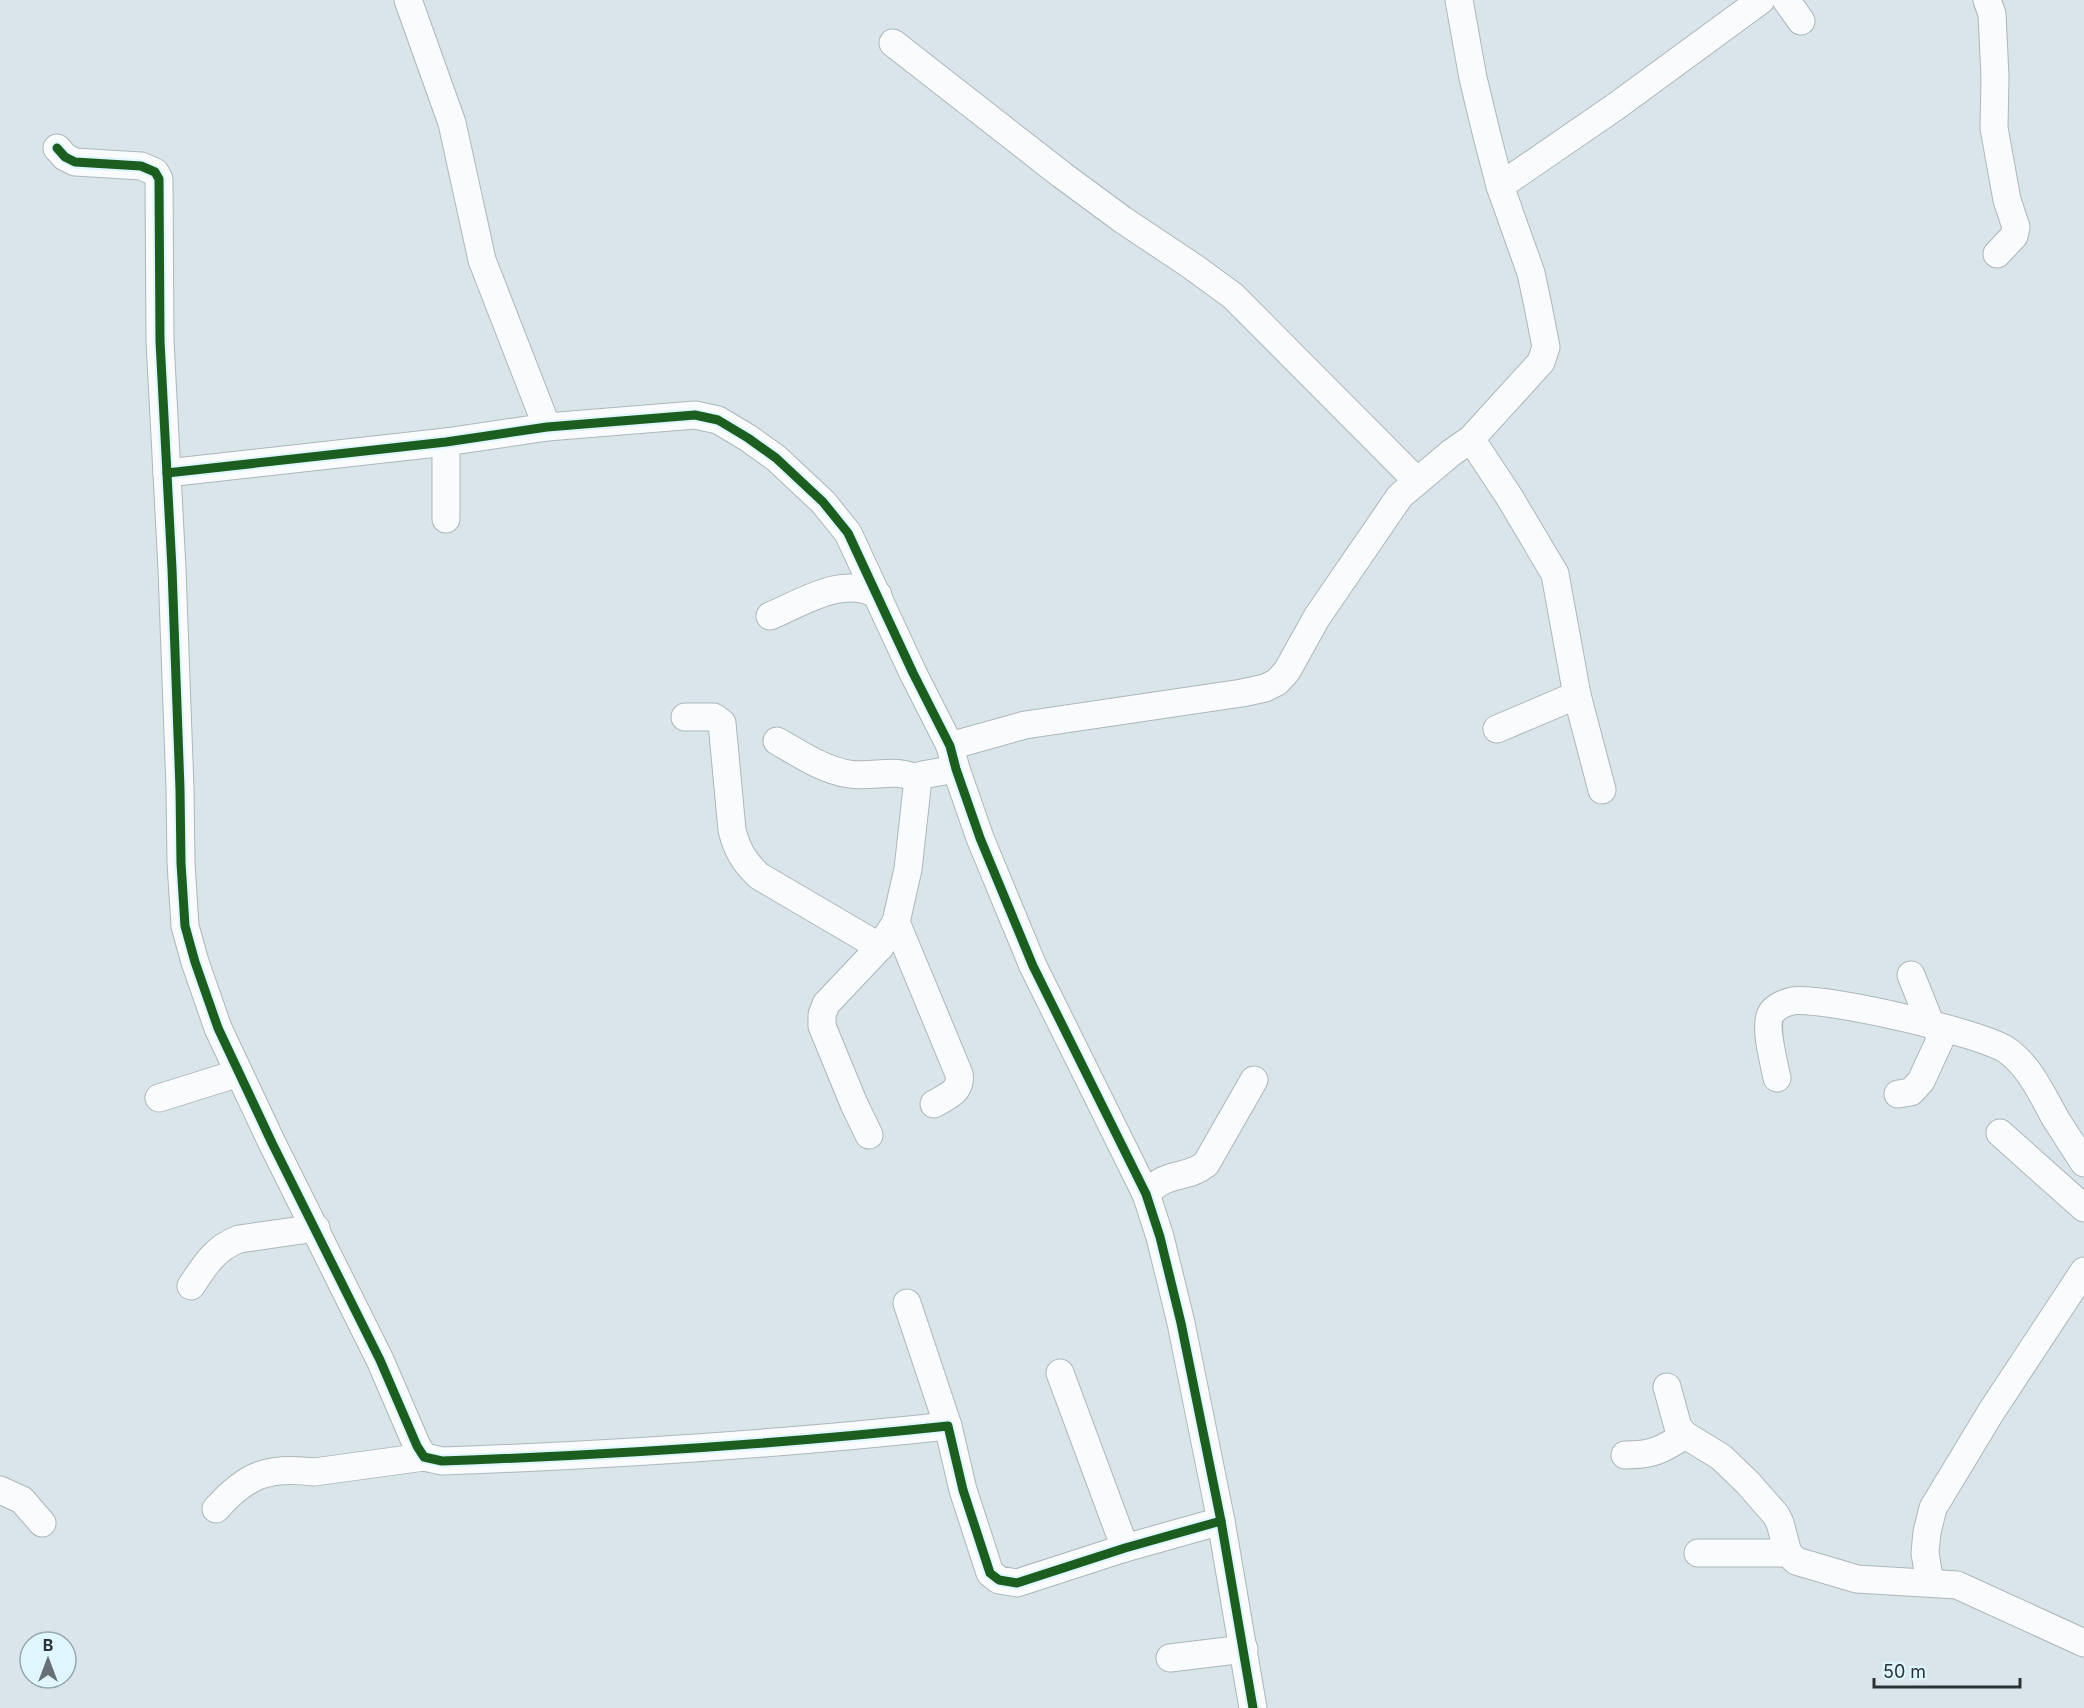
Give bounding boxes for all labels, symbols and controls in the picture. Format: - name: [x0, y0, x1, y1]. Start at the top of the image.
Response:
- north arrow: [18, 1630, 78, 1690]
- text: B: [43, 1635, 53, 1655]
- scale bar: [1874, 1651, 2020, 1689]
- text: 50 m: [1883, 1661, 1926, 1682]

